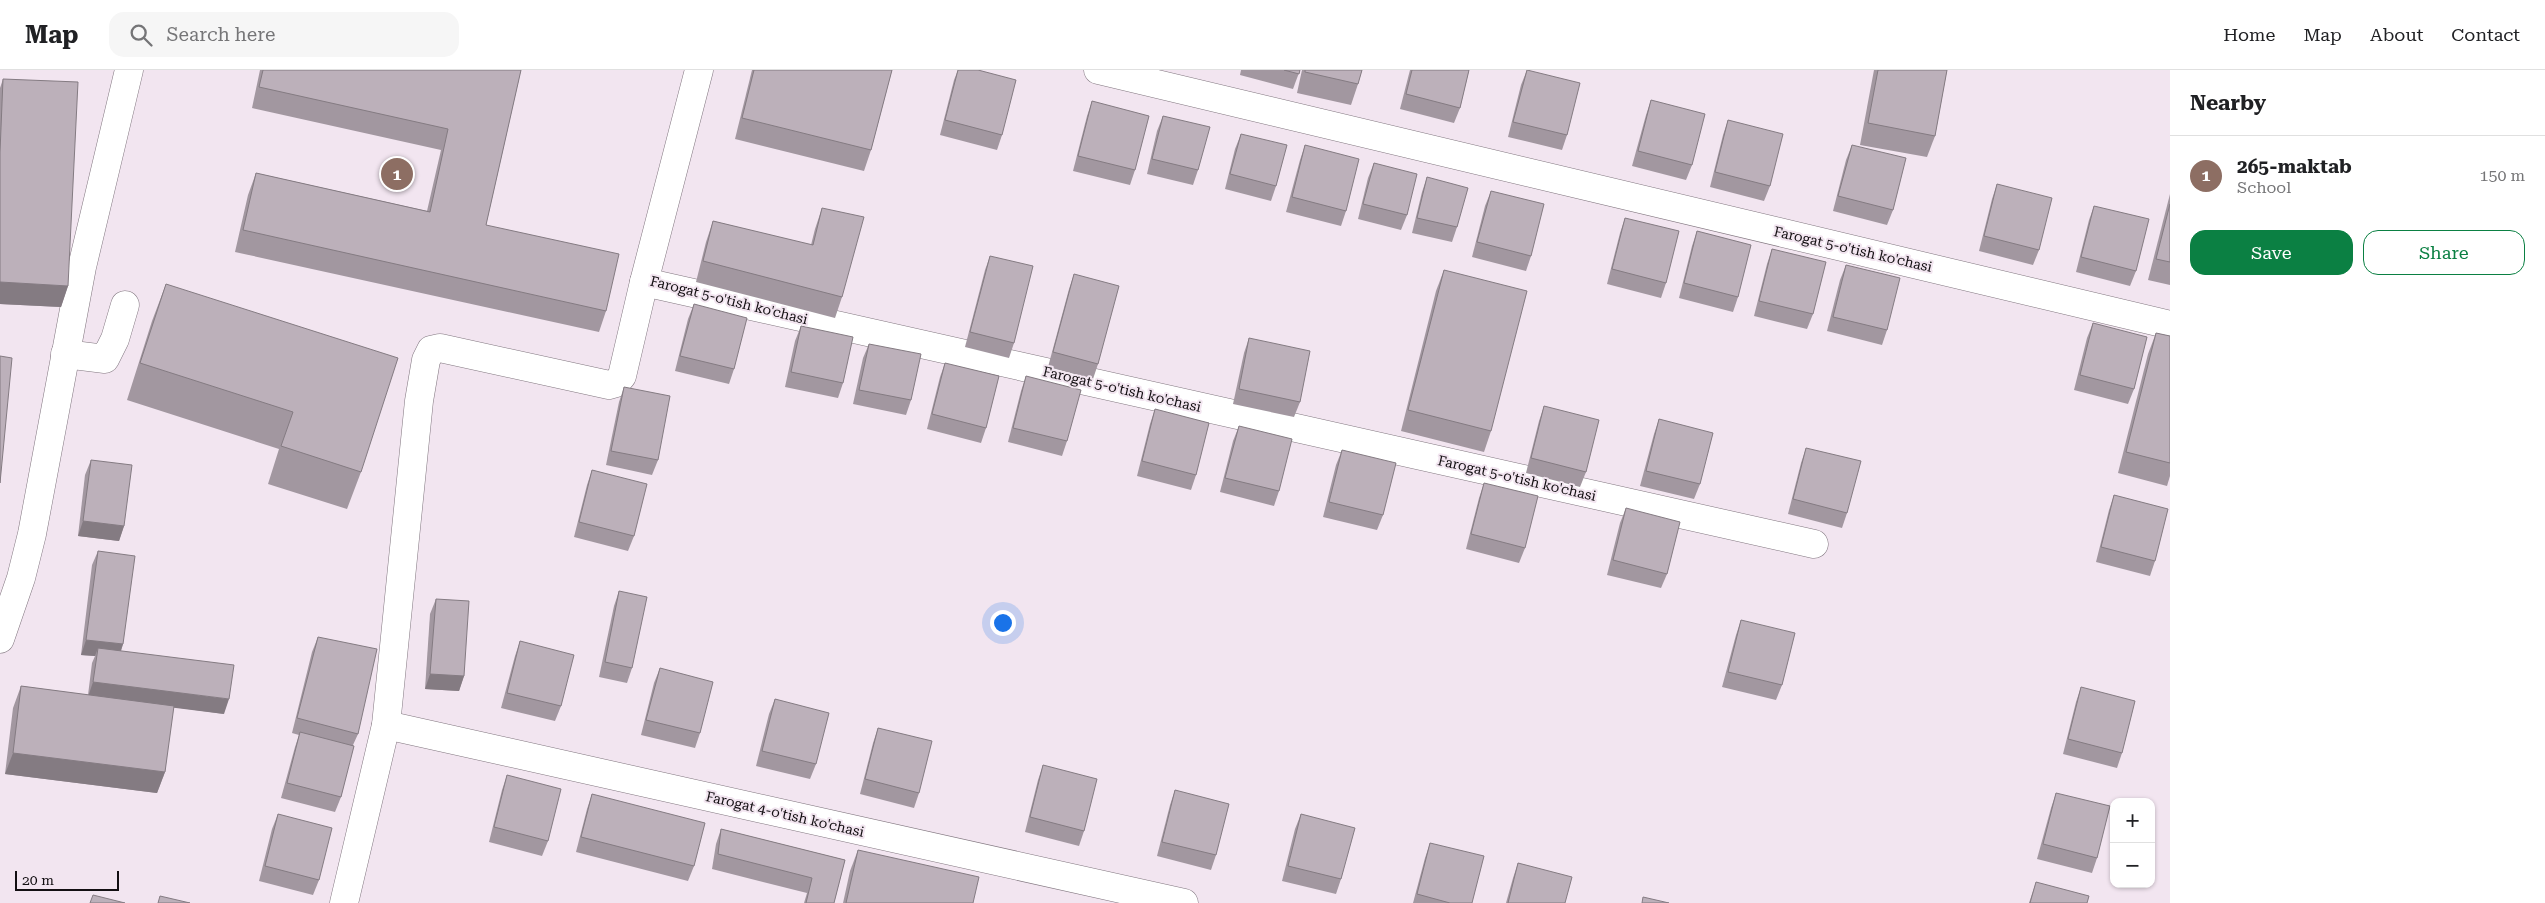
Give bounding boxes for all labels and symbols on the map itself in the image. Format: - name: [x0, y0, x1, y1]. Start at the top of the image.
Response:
- pin: 1: [381, 155, 413, 193]
- street label: Farogat 5-o'tish ko'chasi: [1772, 223, 1934, 275]
- street label: Farogat 5-o'tish ko'chasi: [648, 273, 810, 327]
- street label: Farogat 5-o'tish ko'chasi: [1041, 363, 1203, 415]
- street label: Farogat 5-o'tish ko'chasi: [1436, 452, 1598, 504]
- your location: [990, 610, 1016, 636]
- street label: Farogat 4-o'tish ko'chasi: [704, 788, 866, 840]
- scale bar: [15, 868, 119, 891]

